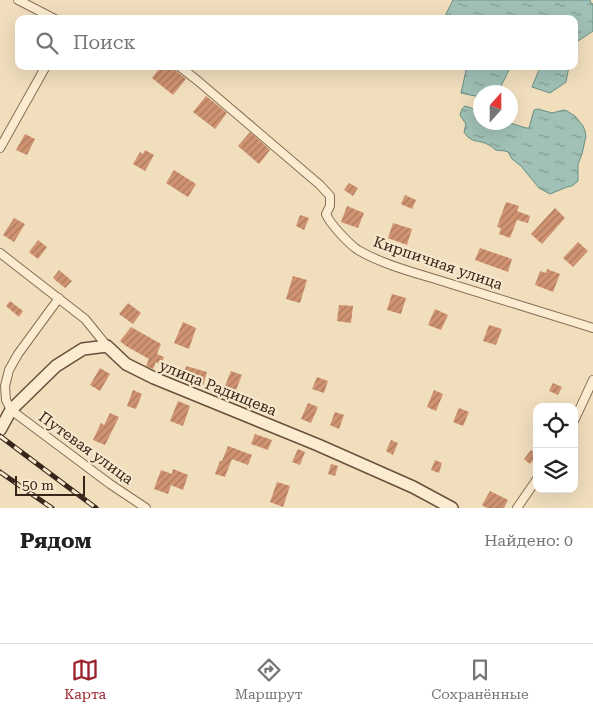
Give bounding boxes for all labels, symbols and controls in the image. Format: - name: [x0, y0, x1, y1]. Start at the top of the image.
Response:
- search box: [15, 15, 578, 70]
- icon: search: [33, 29, 61, 57]
- text: Поиск: [73, 31, 136, 54]
- north arrow: [473, 85, 518, 130]
- street label: Кирпичная улица: [371, 232, 505, 294]
- street label: улица Радищева: [157, 356, 279, 420]
- map controls: [533, 403, 578, 493]
- button: locate: [533, 403, 578, 448]
- street label: Путевая улица: [35, 408, 137, 488]
- button: layers: [533, 448, 578, 493]
- scale bar: [15, 473, 85, 496]
- text: 50 m: [22, 477, 54, 493]
- text: Рядом: [20, 529, 92, 553]
- text: Найдено: 0: [484, 531, 573, 550]
- tab: Карта: [64, 656, 106, 702]
- tab: Маршрут: [235, 656, 303, 702]
- tab: Сохранённые: [431, 656, 529, 702]

